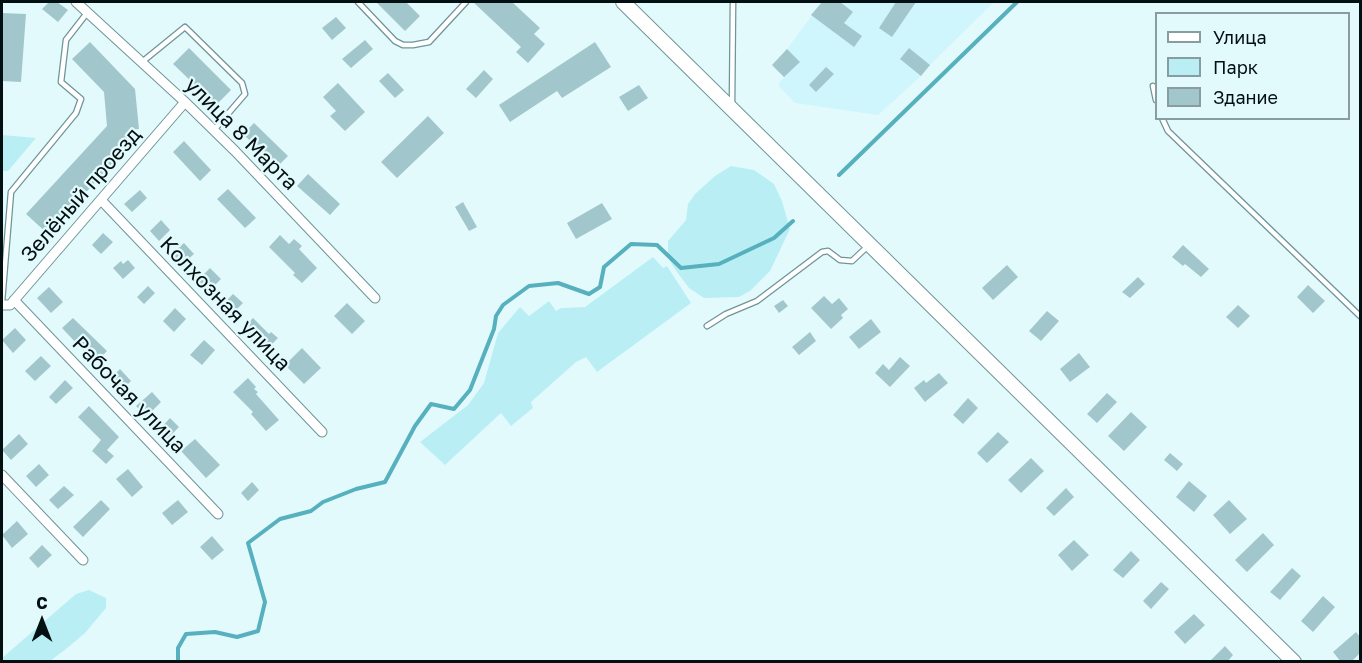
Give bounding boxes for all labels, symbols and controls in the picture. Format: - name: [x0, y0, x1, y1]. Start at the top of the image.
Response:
- legend: [1155, 12, 1350, 120]
- text: Улица: [1213, 26, 1267, 48]
- text: Парк: [1213, 56, 1258, 78]
- street label: улица 8 Марта: [179, 72, 303, 196]
- text: Здание: [1213, 86, 1278, 108]
- street label: Зелёный проезд: [16, 123, 146, 267]
- street label: Колхозная улица: [154, 232, 296, 376]
- street label: Рабочая улица: [67, 331, 191, 459]
- north arrow: [12, 591, 72, 651]
- text: С: [36, 593, 48, 613]

